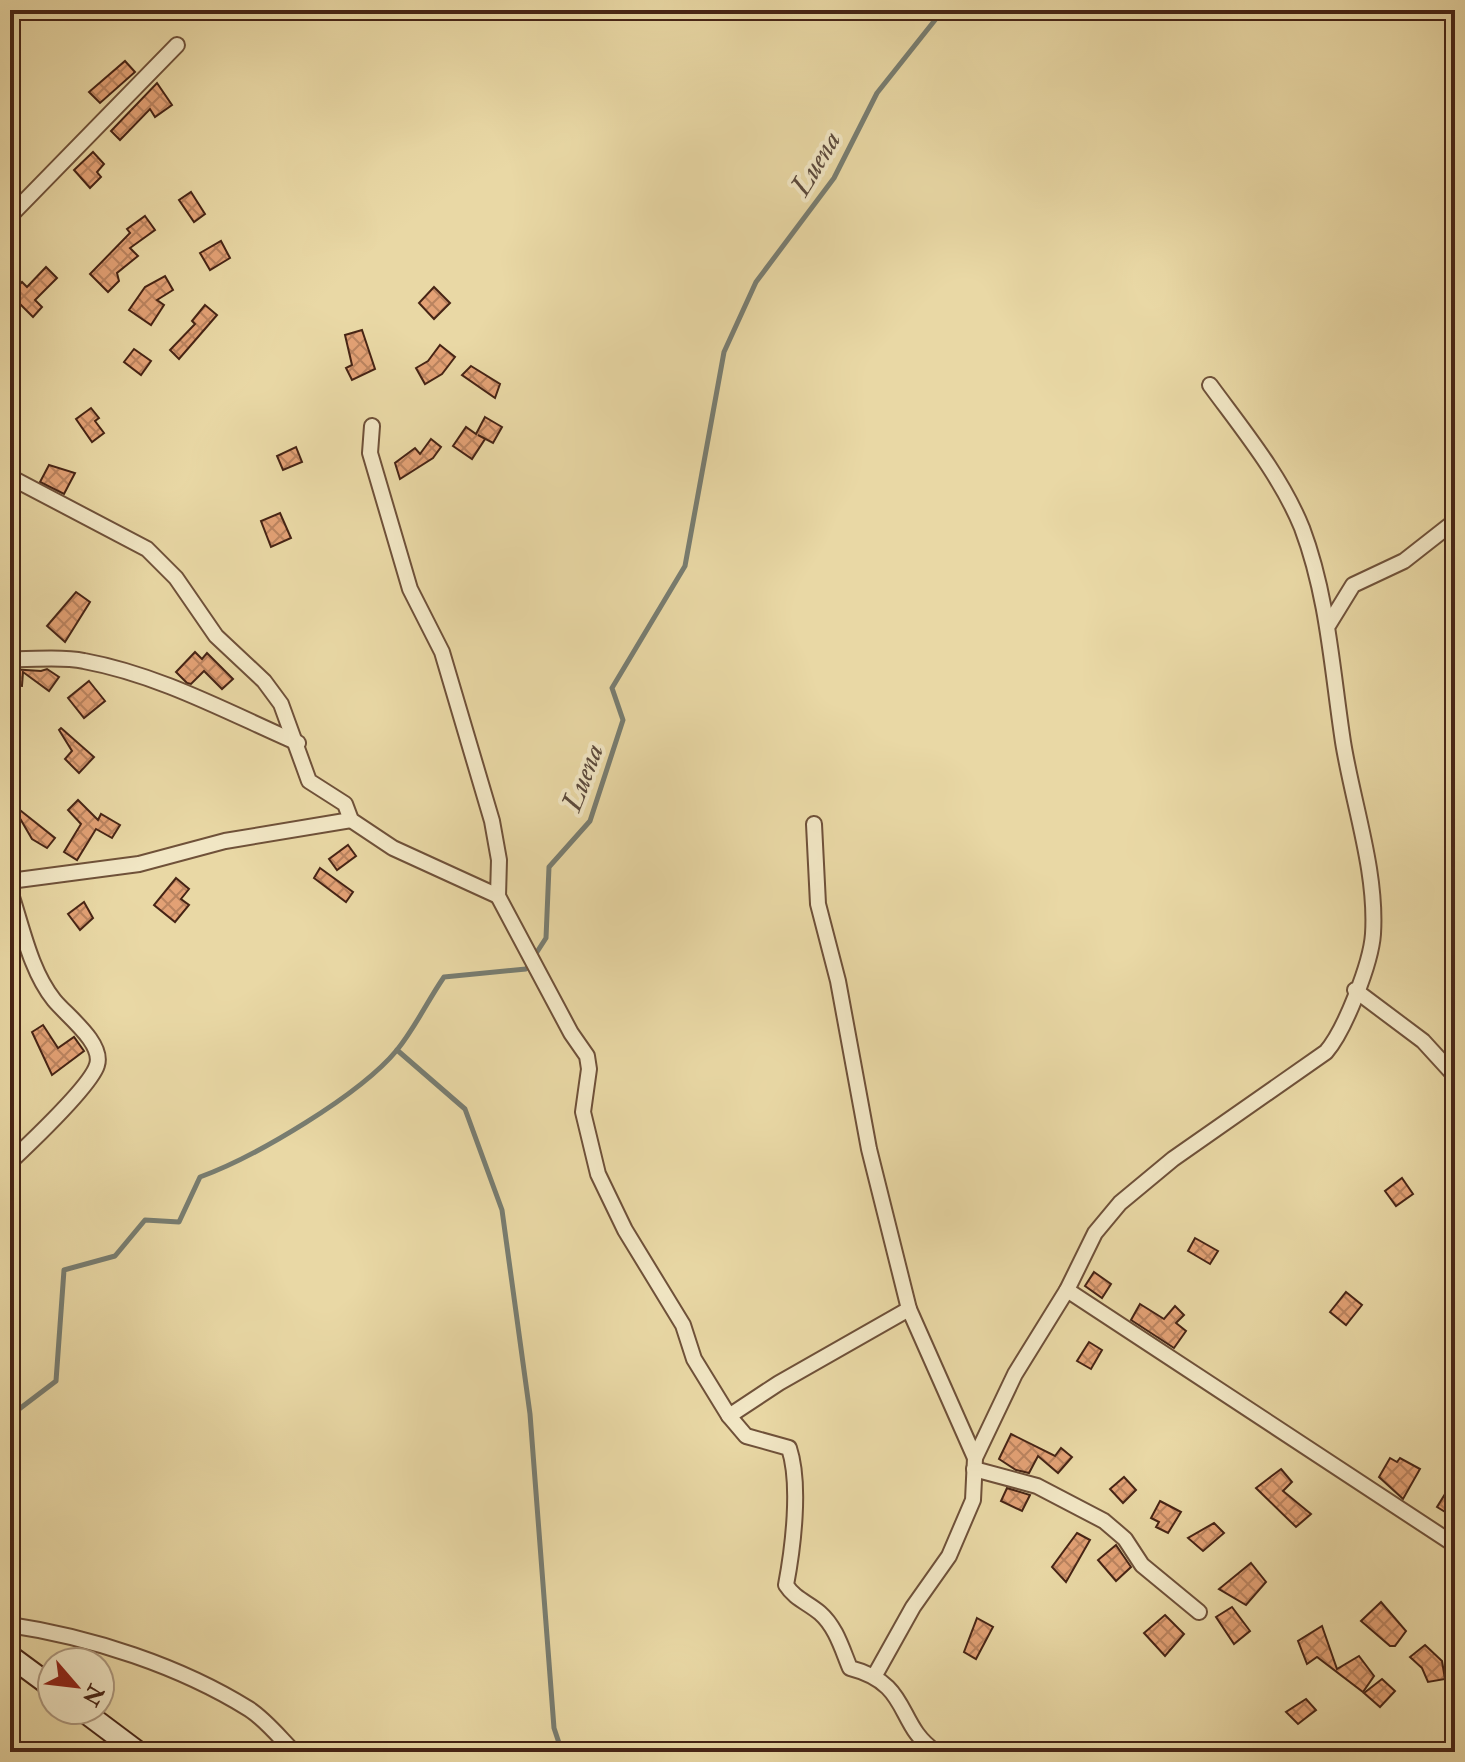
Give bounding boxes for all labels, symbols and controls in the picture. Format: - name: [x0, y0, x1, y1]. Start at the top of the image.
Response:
- water label: Luena: [783, 125, 849, 203]
- water label: Luena: [554, 739, 612, 817]
- north arrow: [36, 1646, 116, 1726]
- text: N: [76, 1679, 110, 1710]

